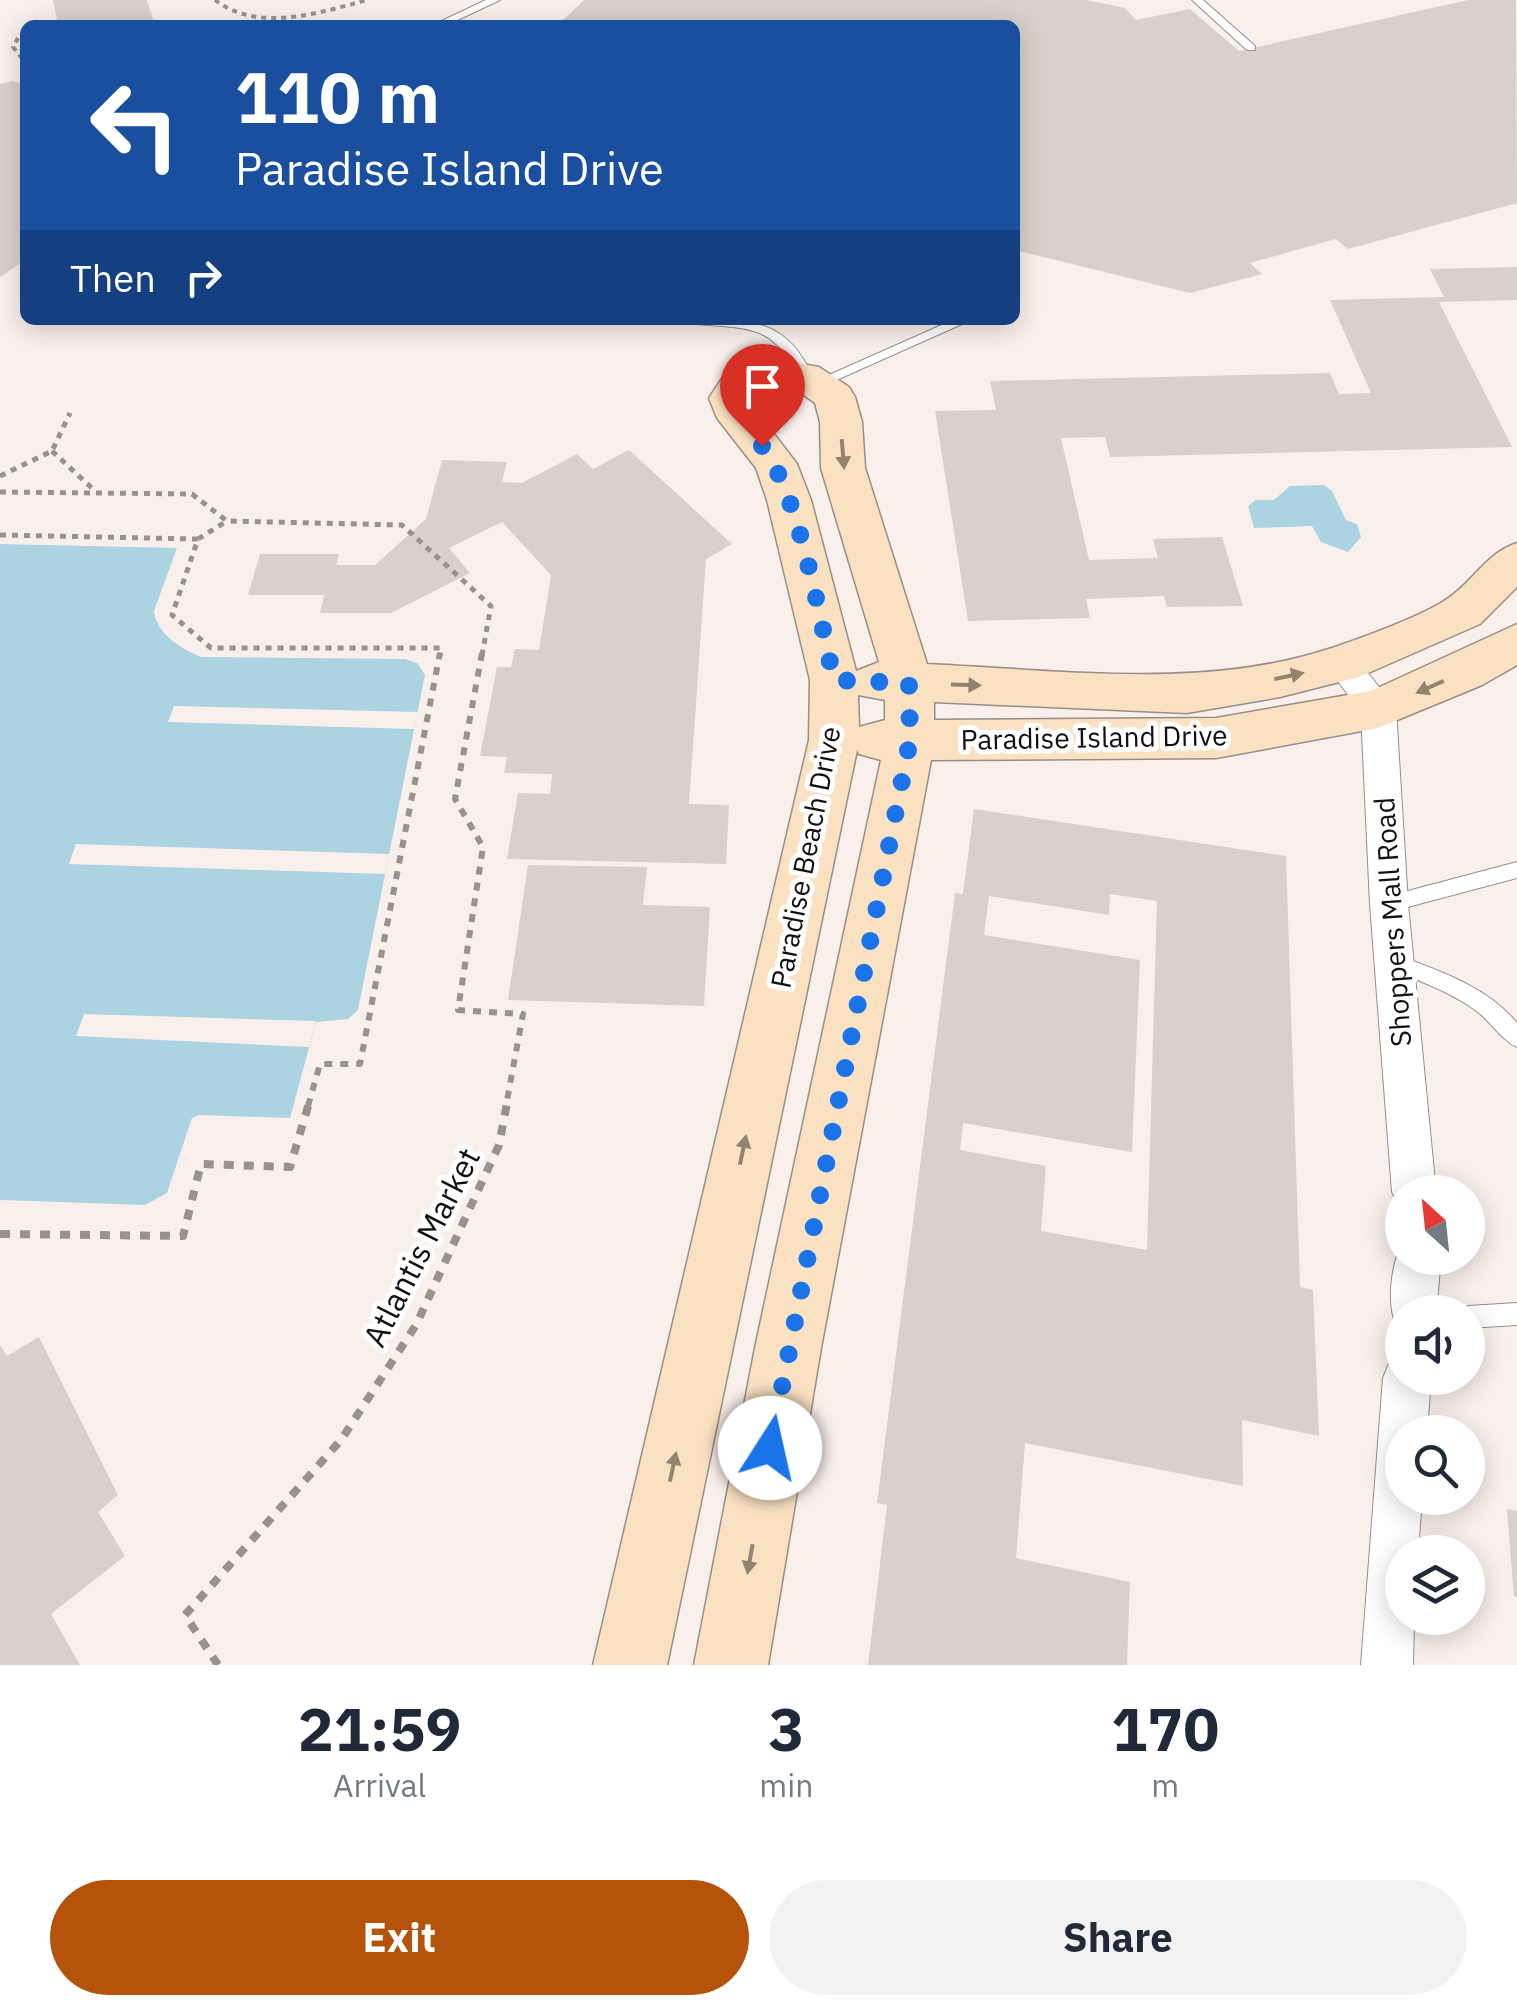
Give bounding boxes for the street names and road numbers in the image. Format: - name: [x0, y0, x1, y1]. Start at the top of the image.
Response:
- street label: Paradise Island Drive: [960, 716, 1228, 758]
- street label: Paradise Beach Drive: [761, 723, 849, 991]
- street label: Shoppers Mall Road: [1365, 796, 1419, 1048]
- street label: Atlantis Market: [353, 1140, 489, 1354]

